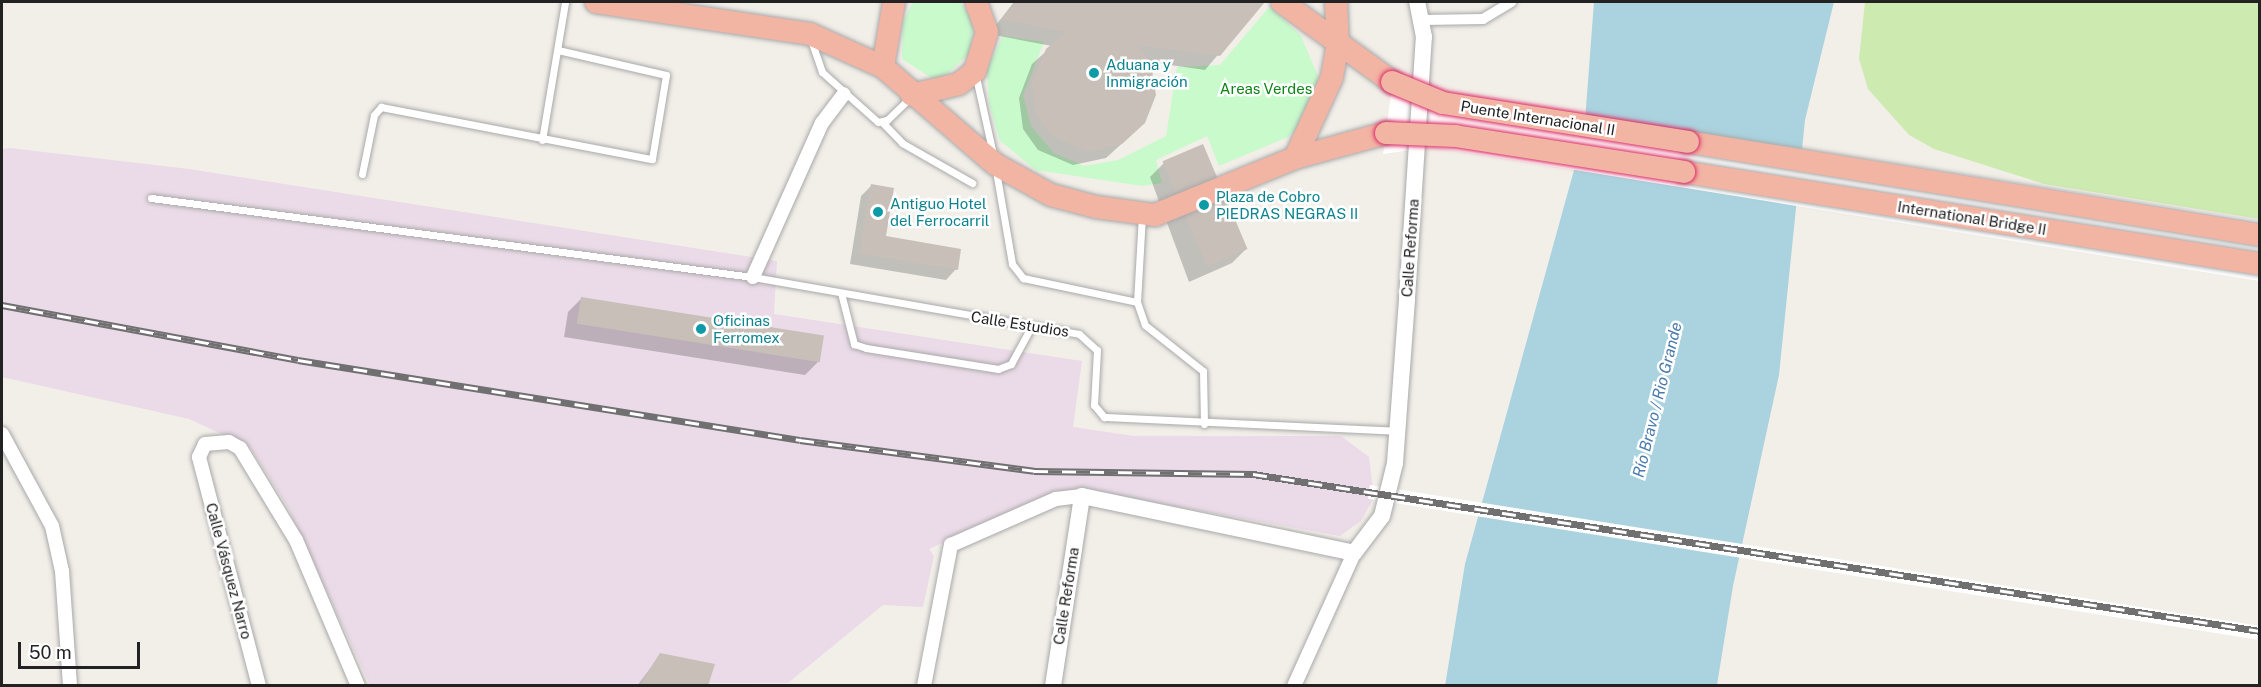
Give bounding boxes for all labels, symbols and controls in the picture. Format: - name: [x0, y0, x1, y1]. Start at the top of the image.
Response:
- place label: Aduana y Inmigración: [1106, 55, 1188, 90]
- marker: Aduana y Inmigración: [1087, 66, 1101, 80]
- park label: Areas Verdes: [1220, 80, 1312, 98]
- street label: Puente Internacional II: [1459, 97, 1617, 139]
- place label: Plaza de Cobro PIEDRAS NEGRAS II: [1216, 187, 1358, 222]
- place label: Antiguo Hotel del Ferrocarril: [890, 194, 989, 229]
- street label: International Bridge II: [1896, 197, 2048, 239]
- marker: Plaza de Cobro PIEDRAS NEGRAS II: [1197, 198, 1211, 212]
- street label: Calle Reforma: [1398, 198, 1422, 298]
- marker: Antiguo Hotel del Ferrocarril: [871, 205, 885, 219]
- street label: Calle Estudios: [970, 307, 1070, 341]
- place label: Oficinas Ferromex: [713, 311, 780, 346]
- water label: Río Bravo / Rio Grande: [1629, 320, 1687, 480]
- marker: Oficinas Ferromex: [694, 322, 708, 336]
- street label: Calle Vásquez Narro: [202, 501, 256, 641]
- street label: Calle Reforma: [1049, 546, 1083, 646]
- scale bar: [21, 630, 142, 668]
- text: 50 m: [29, 642, 72, 663]

